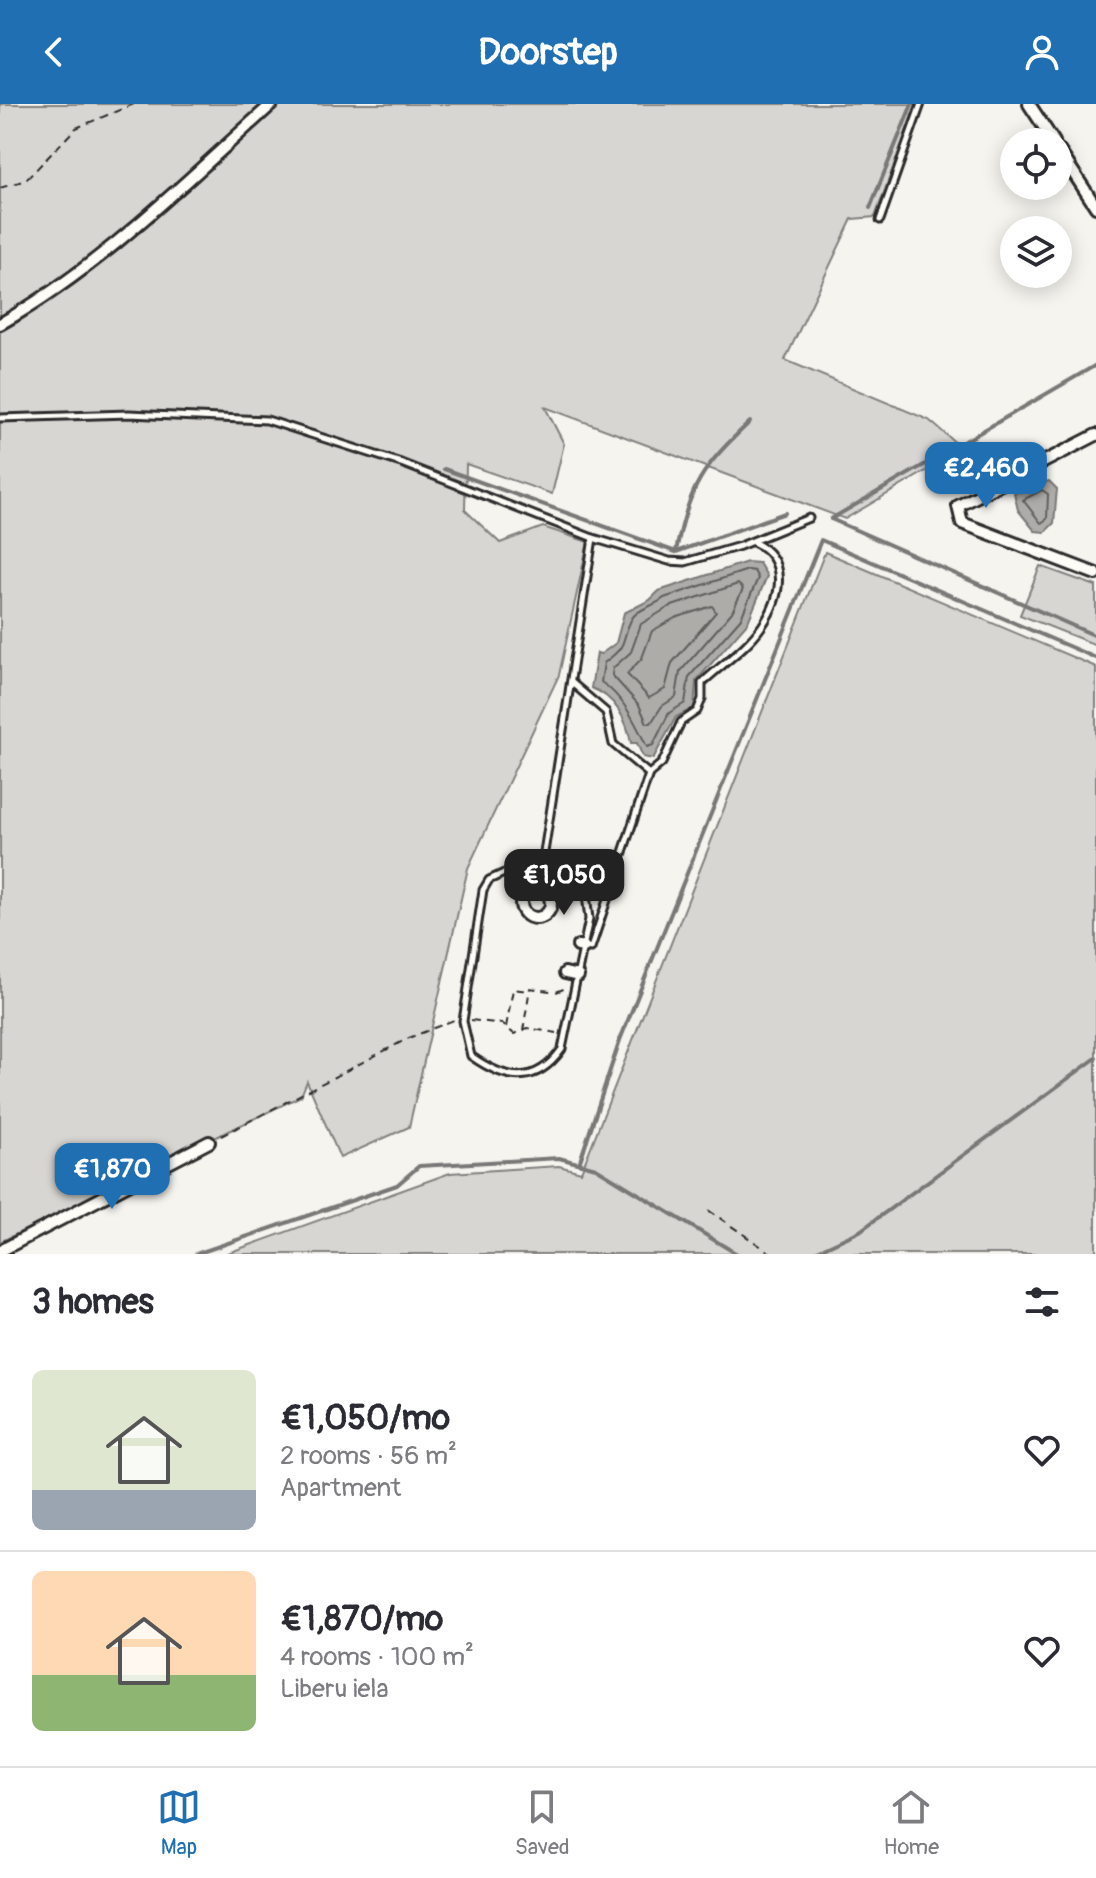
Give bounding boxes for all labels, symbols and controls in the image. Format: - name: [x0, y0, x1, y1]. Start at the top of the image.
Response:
- icon: back: [32, 30, 76, 74]
- text: Doorstep: [478, 30, 618, 75]
- icon: person: [1020, 30, 1064, 74]
- map controls: [1000, 128, 1072, 288]
- button: locate: [1000, 128, 1072, 200]
- button: layers: [1000, 216, 1072, 288]
- pin: €2,460: [921, 442, 1051, 510]
- text: €2,460: [943, 452, 1029, 484]
- pin: €1,050: [499, 849, 629, 917]
- text: €1,050: [522, 859, 606, 891]
- pin: €1,870: [47, 1143, 177, 1211]
- text: €1,870: [73, 1153, 151, 1185]
- icon: filters: [1020, 1280, 1064, 1324]
- text: 3 homes: [32, 1281, 154, 1324]
- text: €1,050/mo: [280, 1397, 450, 1440]
- icon: home: [96, 1402, 192, 1498]
- icon: heart: [1020, 1428, 1064, 1472]
- text: 2 rooms · 56 m²: [280, 1440, 457, 1472]
- text: Apartment: [280, 1472, 401, 1504]
- text: €1,870/mo: [280, 1598, 443, 1641]
- icon: home: [96, 1603, 192, 1699]
- icon: heart: [1020, 1629, 1064, 1673]
- text: 4 rooms · 100 m²: [280, 1641, 474, 1673]
- text: Liberu iela: [280, 1673, 389, 1705]
- tab: Map: [157, 1785, 201, 1861]
- tab: Saved: [515, 1785, 570, 1861]
- tab: Home: [884, 1785, 939, 1861]

